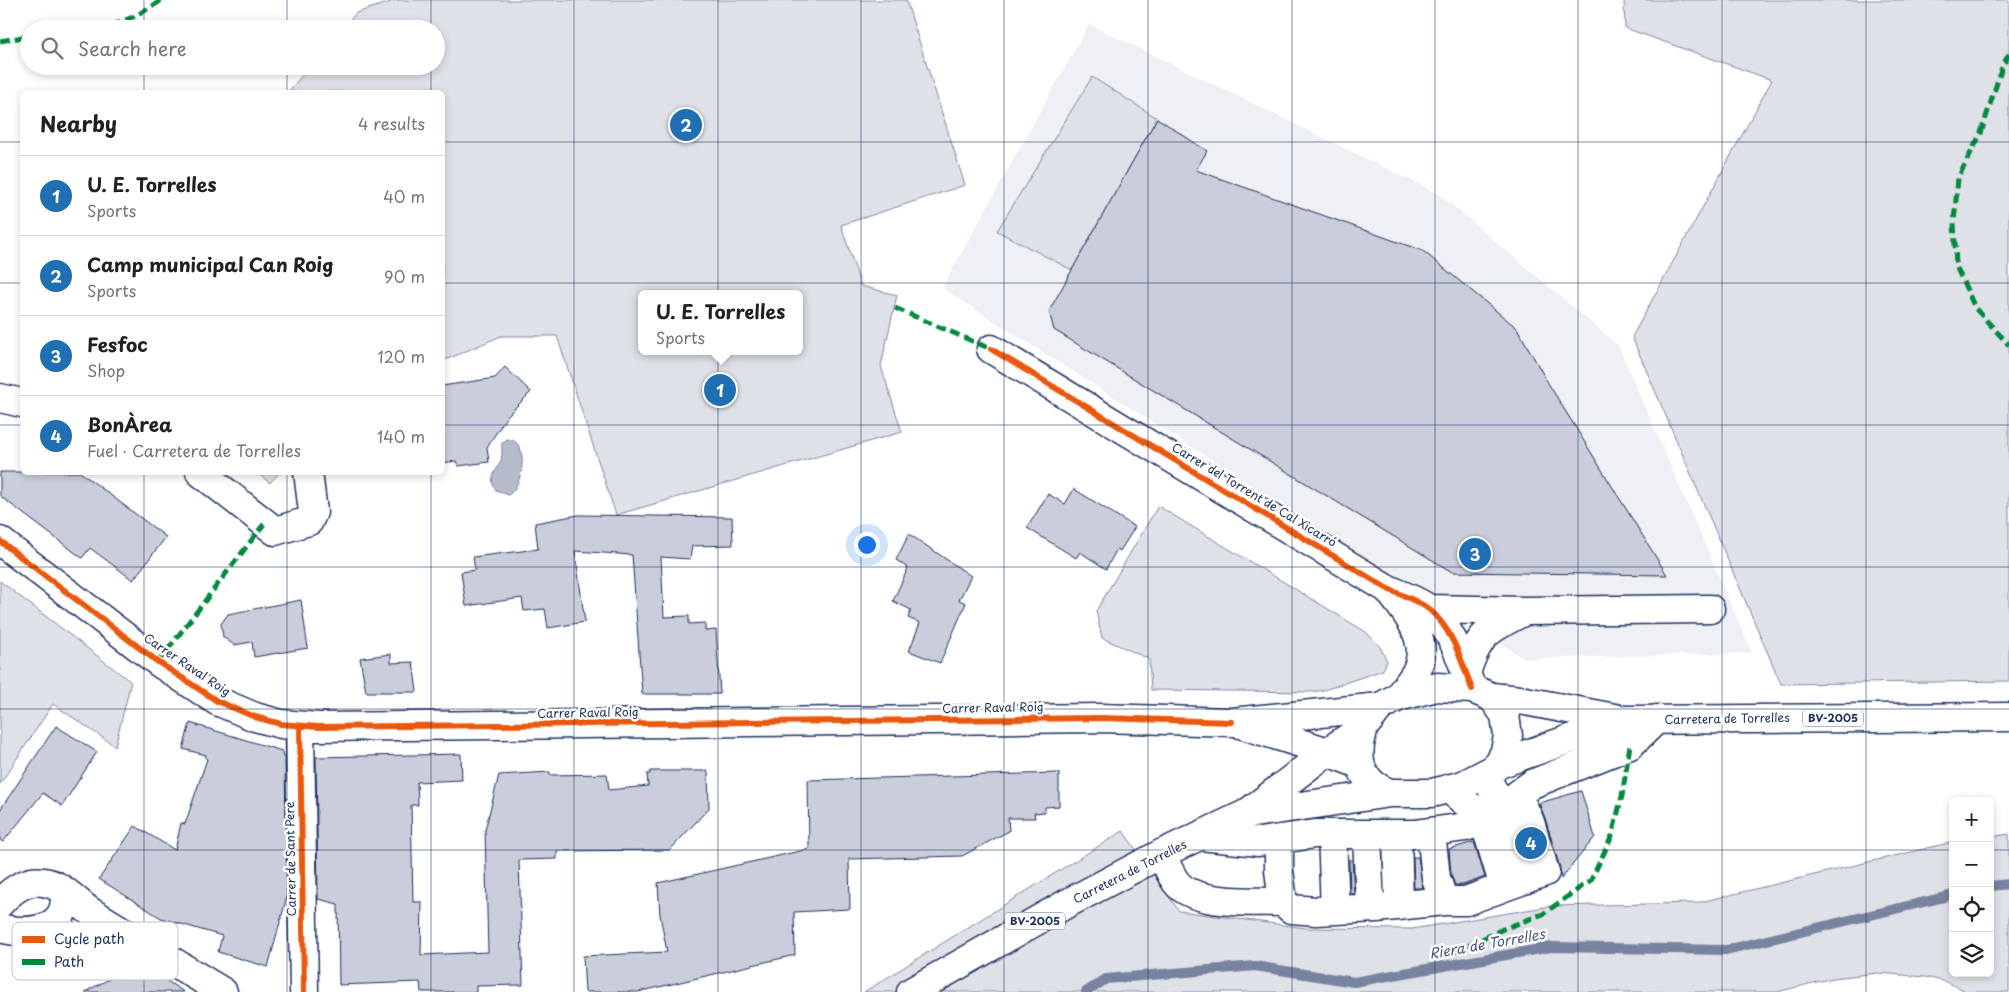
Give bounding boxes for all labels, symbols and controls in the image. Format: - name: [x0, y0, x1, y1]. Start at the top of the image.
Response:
- search box: [20, 20, 445, 75]
- icon: search: [38, 34, 66, 62]
- text: Search here: [78, 34, 187, 62]
- pin: 2: [670, 106, 702, 144]
- text: Nearby: [40, 107, 117, 139]
- text: 4 results: [358, 111, 425, 135]
- text: U. E. Torrelles: [87, 170, 216, 198]
- text: 1: [52, 184, 60, 208]
- text: 40 m: [383, 184, 425, 208]
- text: Sports: [87, 198, 136, 222]
- text: Camp municipal Can Roig: [87, 250, 334, 278]
- text: 2: [50, 264, 62, 288]
- text: 90 m: [384, 264, 425, 288]
- text: Sports: [87, 278, 136, 302]
- popup: [638, 290, 803, 355]
- text: U. E. Torrelles: [656, 297, 785, 325]
- text: Sports: [656, 325, 705, 349]
- text: Fesfoc: [87, 330, 148, 358]
- text: 3: [51, 344, 61, 368]
- text: 120 m: [378, 344, 425, 368]
- text: Shop: [87, 358, 125, 382]
- pin: 1: [704, 371, 736, 409]
- text: BonÀrea: [87, 410, 172, 438]
- text: 4: [51, 424, 61, 448]
- text: 140 m: [377, 424, 425, 448]
- text: Fuel · Carretera de Torrelles: [87, 438, 301, 462]
- street label: Carrer del Torrent de Cal Xicarró: [1169, 438, 1341, 551]
- your location: [854, 532, 880, 558]
- pin: 3: [1459, 535, 1491, 573]
- street label: Carrer Raval Roig: [140, 628, 235, 700]
- street label: Carrer Raval Roig: [942, 697, 1044, 717]
- street label: Carrer Raval Roig: [537, 702, 639, 722]
- street label: Carretera de Torrelles: [1664, 708, 1790, 728]
- road number: BV-2005: [1803, 710, 1863, 726]
- map controls: [1949, 797, 1994, 977]
- button: +: [1949, 797, 1994, 842]
- street label: Carrer de Sant Pere: [280, 801, 300, 917]
- pin: 4: [1515, 824, 1547, 862]
- street label: Carretera de Torrelles: [1070, 834, 1190, 908]
- button: −: [1949, 842, 1994, 887]
- button: locate: [1949, 887, 1994, 932]
- road number: BV-2005: [1005, 912, 1065, 929]
- legend: [12, 922, 178, 980]
- water label: Riera de Torrelles: [1427, 923, 1548, 964]
- text: Cycle path: [54, 928, 125, 949]
- button: layers: [1949, 932, 1994, 977]
- text: Path: [54, 951, 84, 972]

